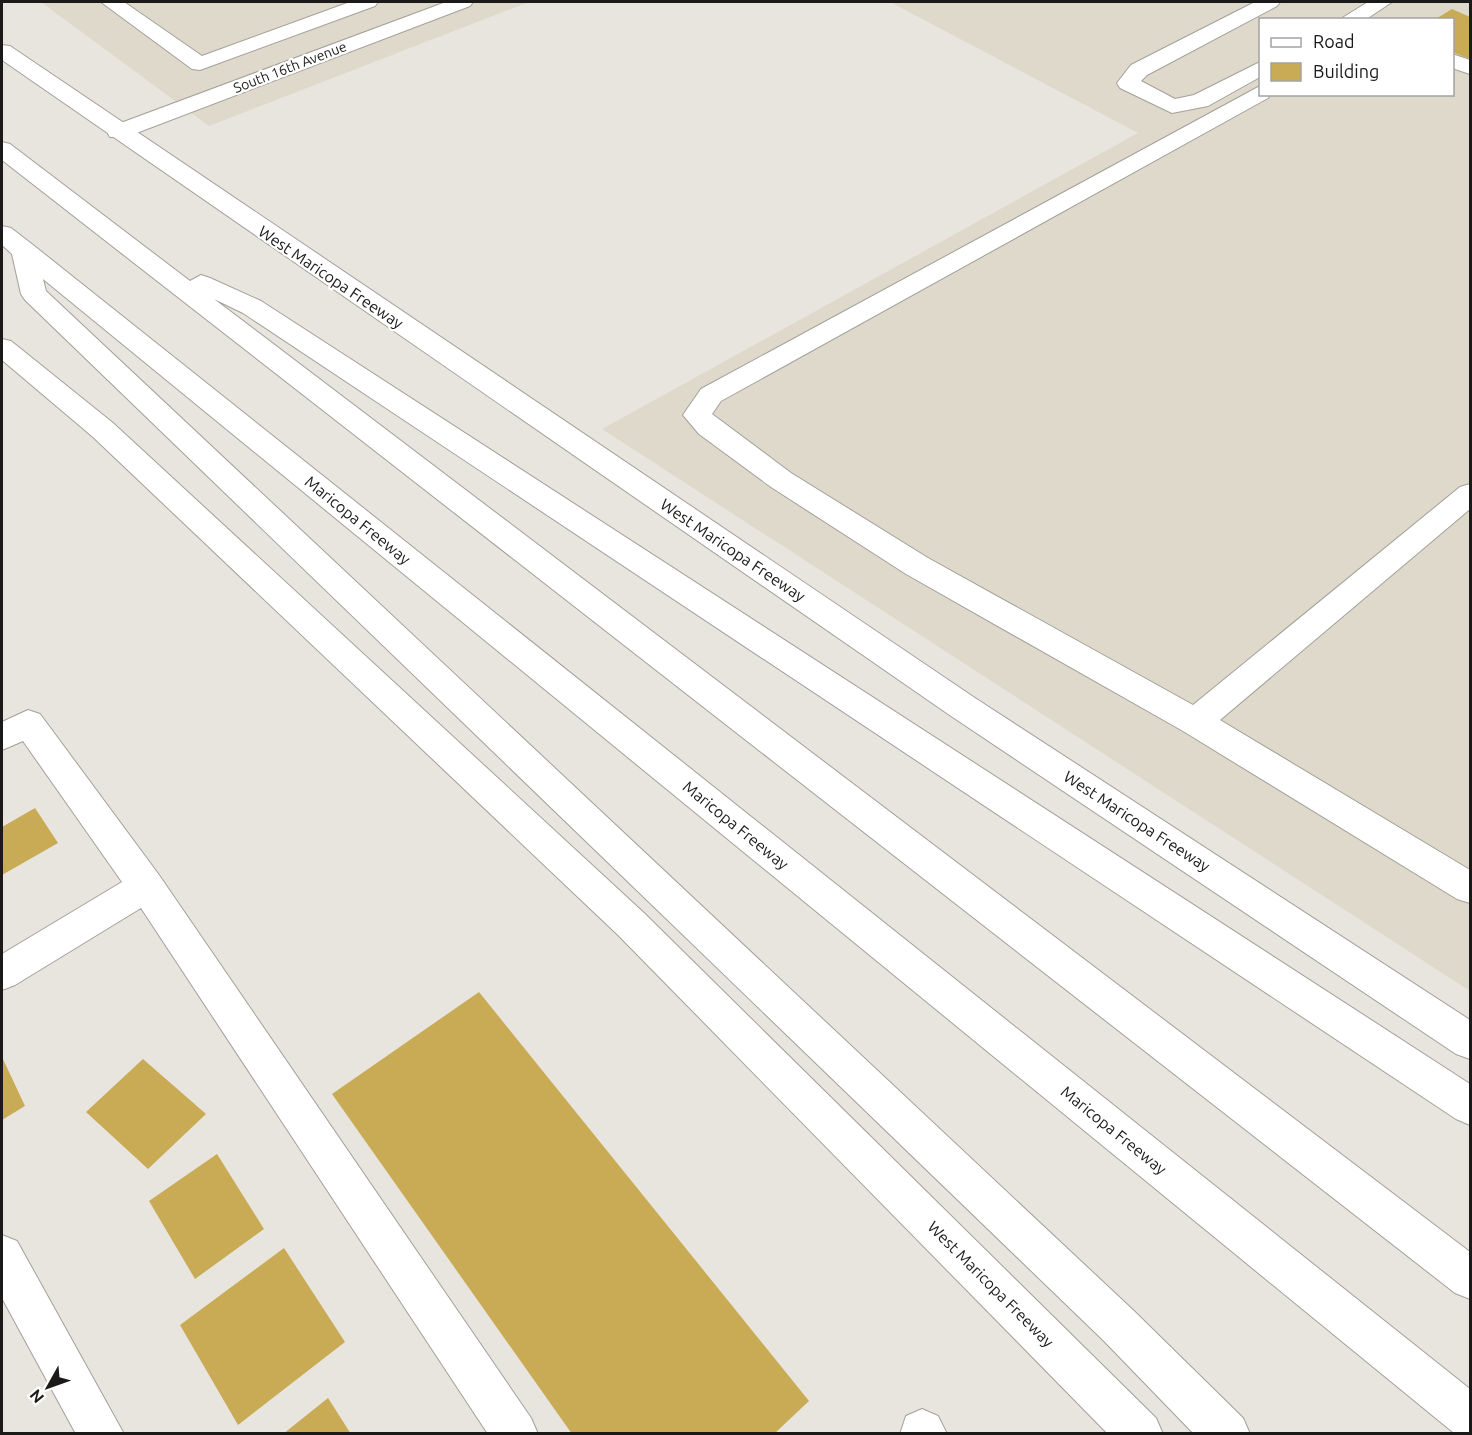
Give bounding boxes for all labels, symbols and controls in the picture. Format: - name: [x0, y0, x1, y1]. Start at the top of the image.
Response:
- legend: [1259, 18, 1454, 96]
- text: Road: [1313, 31, 1355, 51]
- street label: South 16th Avenue: [231, 38, 349, 96]
- text: Building: [1313, 61, 1379, 81]
- street label: West Maricopa Freeway: [255, 222, 407, 332]
- street label: Maricopa Freeway: [302, 472, 414, 568]
- street label: West Maricopa Freeway: [657, 495, 809, 605]
- street label: West Maricopa Freeway: [1061, 767, 1214, 875]
- street label: Maricopa Freeway: [680, 777, 792, 873]
- street label: Maricopa Freeway: [1058, 1082, 1170, 1178]
- street label: West Maricopa Freeway: [924, 1217, 1058, 1351]
- north arrow: [18, 1357, 78, 1417]
- text: N: [26, 1386, 47, 1407]

